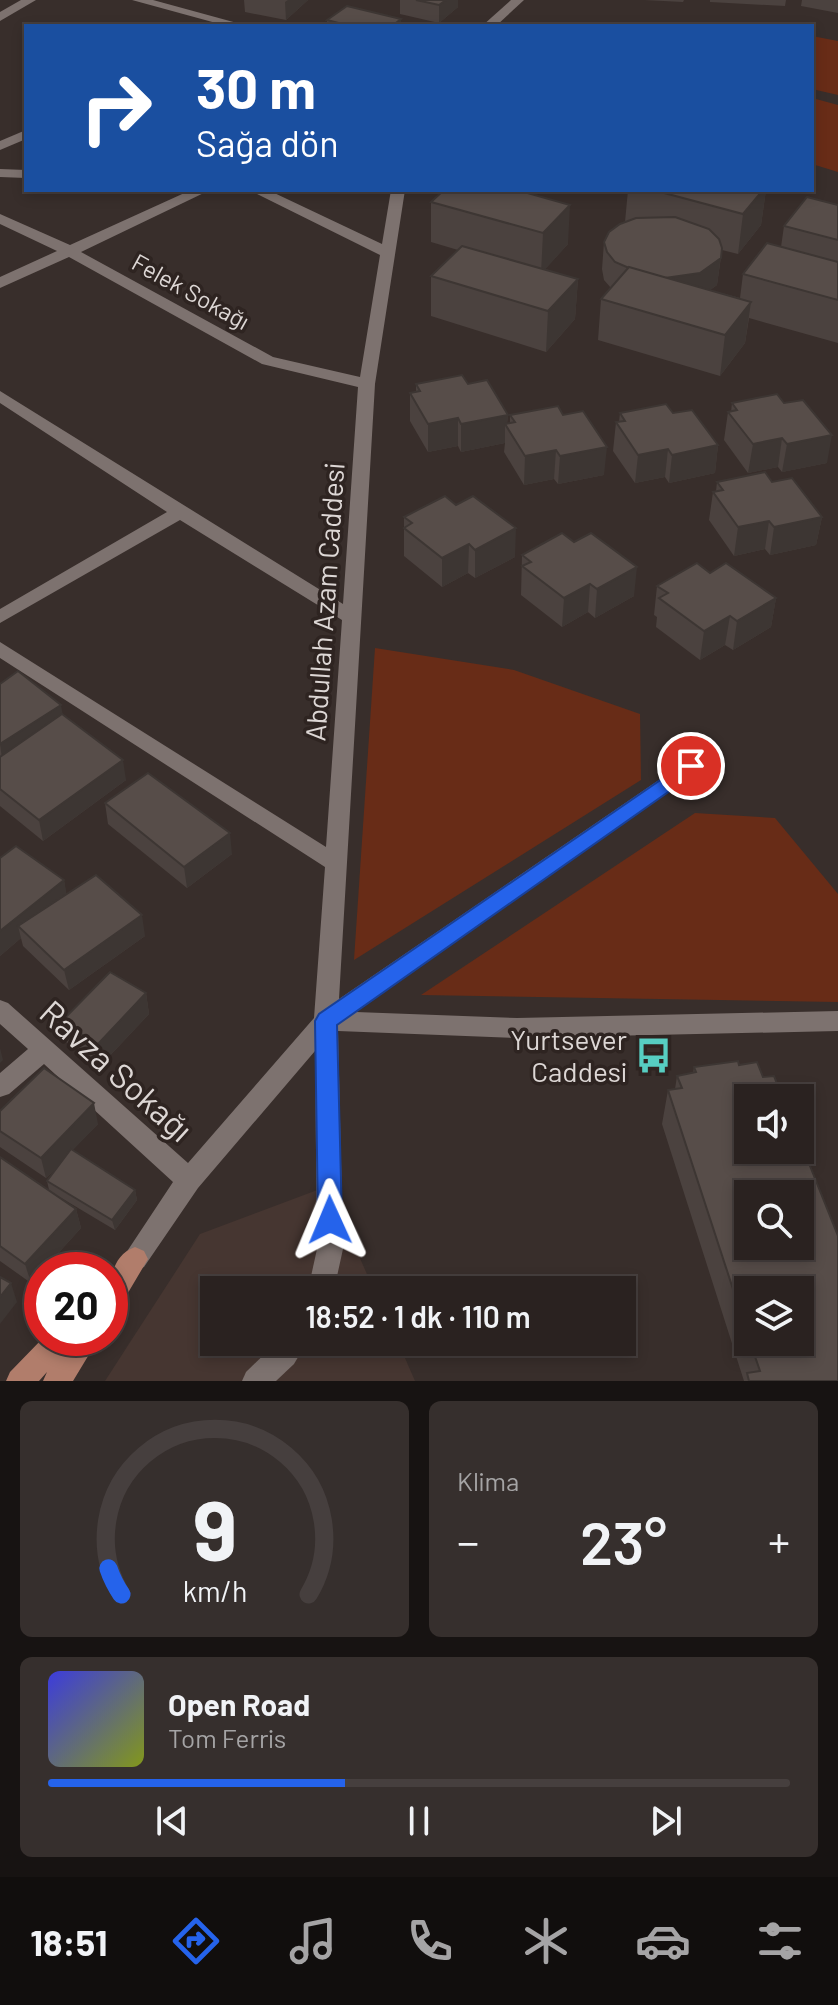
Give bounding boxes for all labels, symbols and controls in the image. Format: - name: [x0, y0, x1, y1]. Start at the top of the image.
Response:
- text: 30 m: [196, 53, 316, 120]
- icon: right: [64, 56, 168, 160]
- text: Sağa dön: [196, 121, 339, 164]
- street label: Felek Sokağı: [127, 247, 255, 335]
- street label: Abdullah Azam Caddesi: [297, 462, 351, 742]
- pin: [657, 732, 725, 800]
- icon: arrive: [669, 744, 713, 788]
- street label: Ravza Sokağı: [32, 991, 202, 1149]
- place label: Yurtsever Caddesi: [510, 1022, 627, 1088]
- bus stop icon: Yurtsever Caddesi: [634, 1036, 672, 1074]
- map controls: [734, 1084, 814, 1356]
- button: sound: [734, 1084, 814, 1164]
- position arrow: [288, 1178, 372, 1262]
- button: search: [734, 1180, 814, 1260]
- speed limit sign: 20: [24, 1252, 128, 1356]
- button: layers: [734, 1276, 814, 1356]
- text: 18:52 · 1 dk · 110 m: [305, 1298, 531, 1334]
- text: Klima: [457, 1465, 519, 1496]
- text: 9: [192, 1478, 237, 1578]
- text: 23°: [580, 1505, 667, 1577]
- text: −: [457, 1514, 479, 1567]
- text: +: [768, 1514, 790, 1567]
- text: km/h: [182, 1573, 247, 1608]
- text: Open Road: [168, 1686, 310, 1722]
- text: Tom Ferris: [168, 1722, 286, 1753]
- icon: previous: [150, 1799, 194, 1843]
- icon: pause: [397, 1799, 441, 1843]
- icon: next: [644, 1799, 688, 1843]
- icon: directions: [168, 1913, 224, 1969]
- icon: music: [285, 1913, 341, 1969]
- icon: phone: [402, 1913, 458, 1969]
- icon: climate: [518, 1913, 574, 1969]
- icon: car: [635, 1913, 691, 1969]
- icon: filters: [752, 1913, 808, 1969]
- text: 18:51: [30, 1920, 107, 1963]

